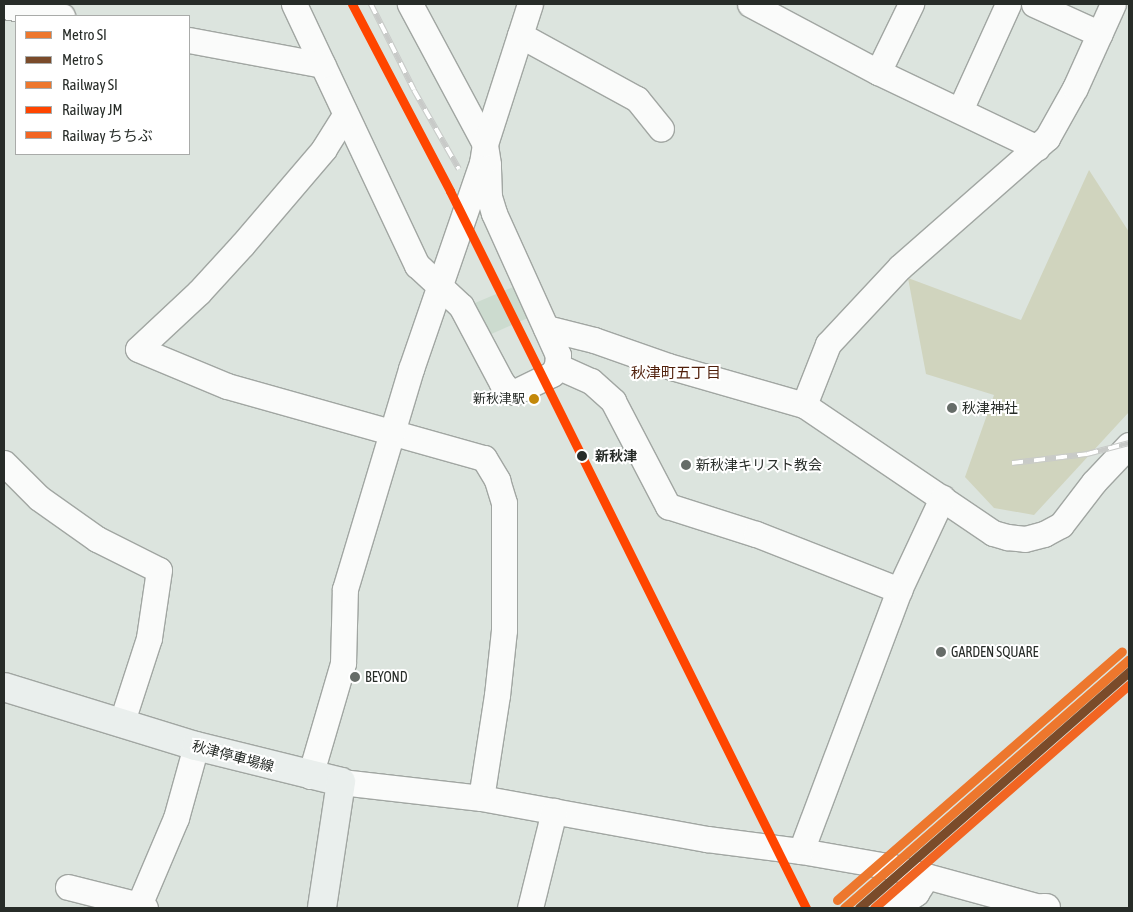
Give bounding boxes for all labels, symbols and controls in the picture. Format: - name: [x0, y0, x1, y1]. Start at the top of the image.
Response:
- legend: [15, 15, 190, 155]
- text: Metro SI: [62, 26, 107, 43]
- text: Metro S: [62, 51, 103, 68]
- text: Railway SI: [62, 76, 118, 93]
- text: Railway JM: [62, 101, 123, 118]
- text: Railway ちちぶ: [62, 127, 153, 144]
- district label: 秋津町五丁目: [631, 364, 721, 382]
- place label: 新秋津駅: [473, 391, 525, 407]
- marker: 新秋津駅: [529, 394, 539, 404]
- place label: 秋津神社: [962, 400, 1018, 416]
- marker: 秋津神社: [946, 402, 958, 414]
- marker: 新秋津: [573, 447, 591, 465]
- place label: 新秋津: [595, 448, 637, 464]
- place label: 新秋津キリスト教会: [696, 457, 822, 473]
- marker: 新秋津キリスト教会: [680, 459, 692, 471]
- place label: GARDEN SQUARE: [951, 644, 1038, 660]
- marker: GARDEN SQUARE: [935, 646, 947, 658]
- place label: BEYOND: [365, 669, 408, 685]
- marker: BEYOND: [349, 671, 361, 683]
- street label: 秋津停車場線: [190, 737, 276, 775]

